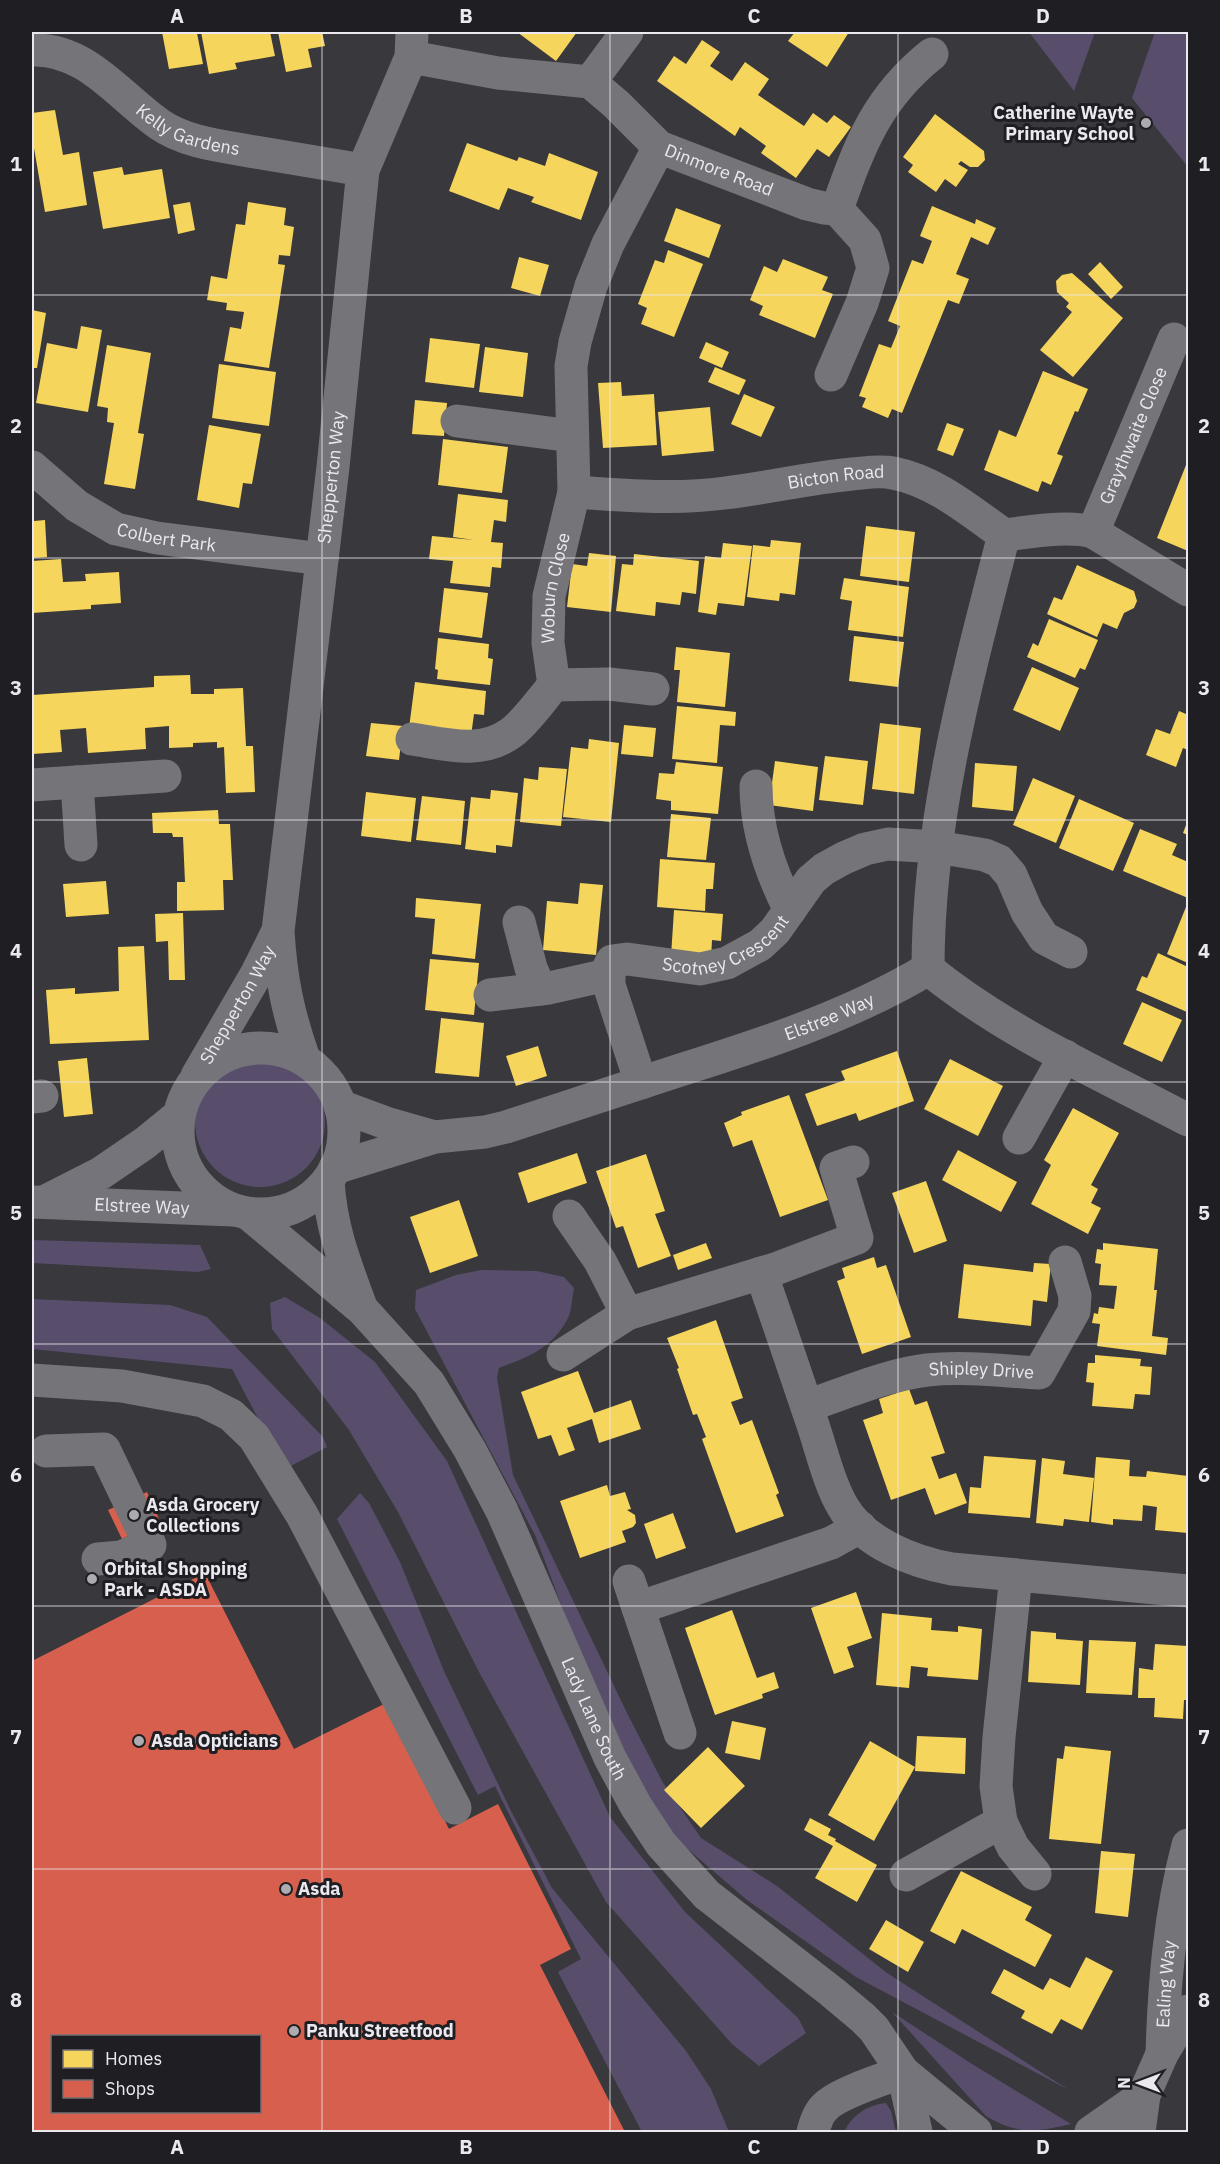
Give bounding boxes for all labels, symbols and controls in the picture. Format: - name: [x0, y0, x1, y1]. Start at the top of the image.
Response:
- text: A: [170, 2, 184, 29]
- text: B: [459, 2, 473, 29]
- text: C: [747, 2, 761, 29]
- text: D: [1036, 2, 1050, 29]
- street label: Kelly Gardens: [131, 98, 242, 160]
- place label: Catherine Wayte Primary School: [993, 101, 1135, 145]
- marker: Catherine Wayte Primary School: [1139, 116, 1153, 130]
- street label: Dinmore Road: [661, 138, 777, 201]
- text: 1: [10, 150, 22, 177]
- text: 1: [1198, 150, 1210, 177]
- street label: Graythwaite Close: [1094, 363, 1172, 508]
- street label: Shepperton Way: [312, 410, 350, 545]
- text: 2: [10, 412, 22, 439]
- text: 2: [1198, 412, 1210, 439]
- street label: Bicton Road: [786, 460, 885, 494]
- street label: Colbert Park: [115, 518, 218, 556]
- street label: Woburn Close: [536, 530, 575, 644]
- text: 3: [10, 674, 22, 701]
- text: 3: [1198, 674, 1210, 701]
- street label: Scotney Crescent: [661, 910, 794, 980]
- text: 4: [10, 937, 22, 964]
- text: 4: [1198, 937, 1210, 964]
- street label: Shepperton Way: [194, 941, 280, 1068]
- street label: Elstree Way: [781, 988, 878, 1045]
- street label: Elstree Way: [94, 1192, 190, 1219]
- text: 5: [10, 1199, 22, 1226]
- text: 5: [1198, 1199, 1210, 1226]
- street label: Shipley Drive: [928, 1356, 1035, 1384]
- text: 6: [10, 1461, 22, 1488]
- text: 6: [1198, 1461, 1210, 1488]
- place label: Asda Grocery Collections: [146, 1493, 260, 1537]
- marker: Asda Grocery Collections: [127, 1508, 141, 1522]
- place label: Orbital Shopping Park - ASDA: [104, 1557, 247, 1601]
- marker: Orbital Shopping Park - ASDA: [85, 1572, 99, 1586]
- street label: Lady Lane South: [556, 1654, 632, 1784]
- text: 7: [10, 1723, 22, 1750]
- text: 7: [1198, 1723, 1210, 1750]
- place label: Asda Opticians: [151, 1729, 278, 1752]
- marker: Asda Opticians: [132, 1734, 146, 1748]
- place label: Asda: [298, 1877, 341, 1900]
- marker: Asda: [279, 1882, 293, 1896]
- street label: Ealing Way: [1151, 1939, 1181, 2028]
- text: 8: [10, 1986, 22, 2013]
- text: 8: [1198, 1986, 1210, 2013]
- place label: Panku Streetfood: [306, 2019, 454, 2042]
- marker: Panku Streetfood: [287, 2024, 301, 2038]
- legend: [51, 2035, 261, 2113]
- text: Homes: [105, 2047, 162, 2070]
- north arrow: [1109, 2053, 1169, 2113]
- text: Shops: [105, 2077, 155, 2100]
- text: N: [1114, 2077, 1134, 2089]
- text: A: [170, 2133, 184, 2160]
- text: B: [459, 2133, 473, 2160]
- text: C: [747, 2133, 761, 2160]
- text: D: [1036, 2133, 1050, 2160]

